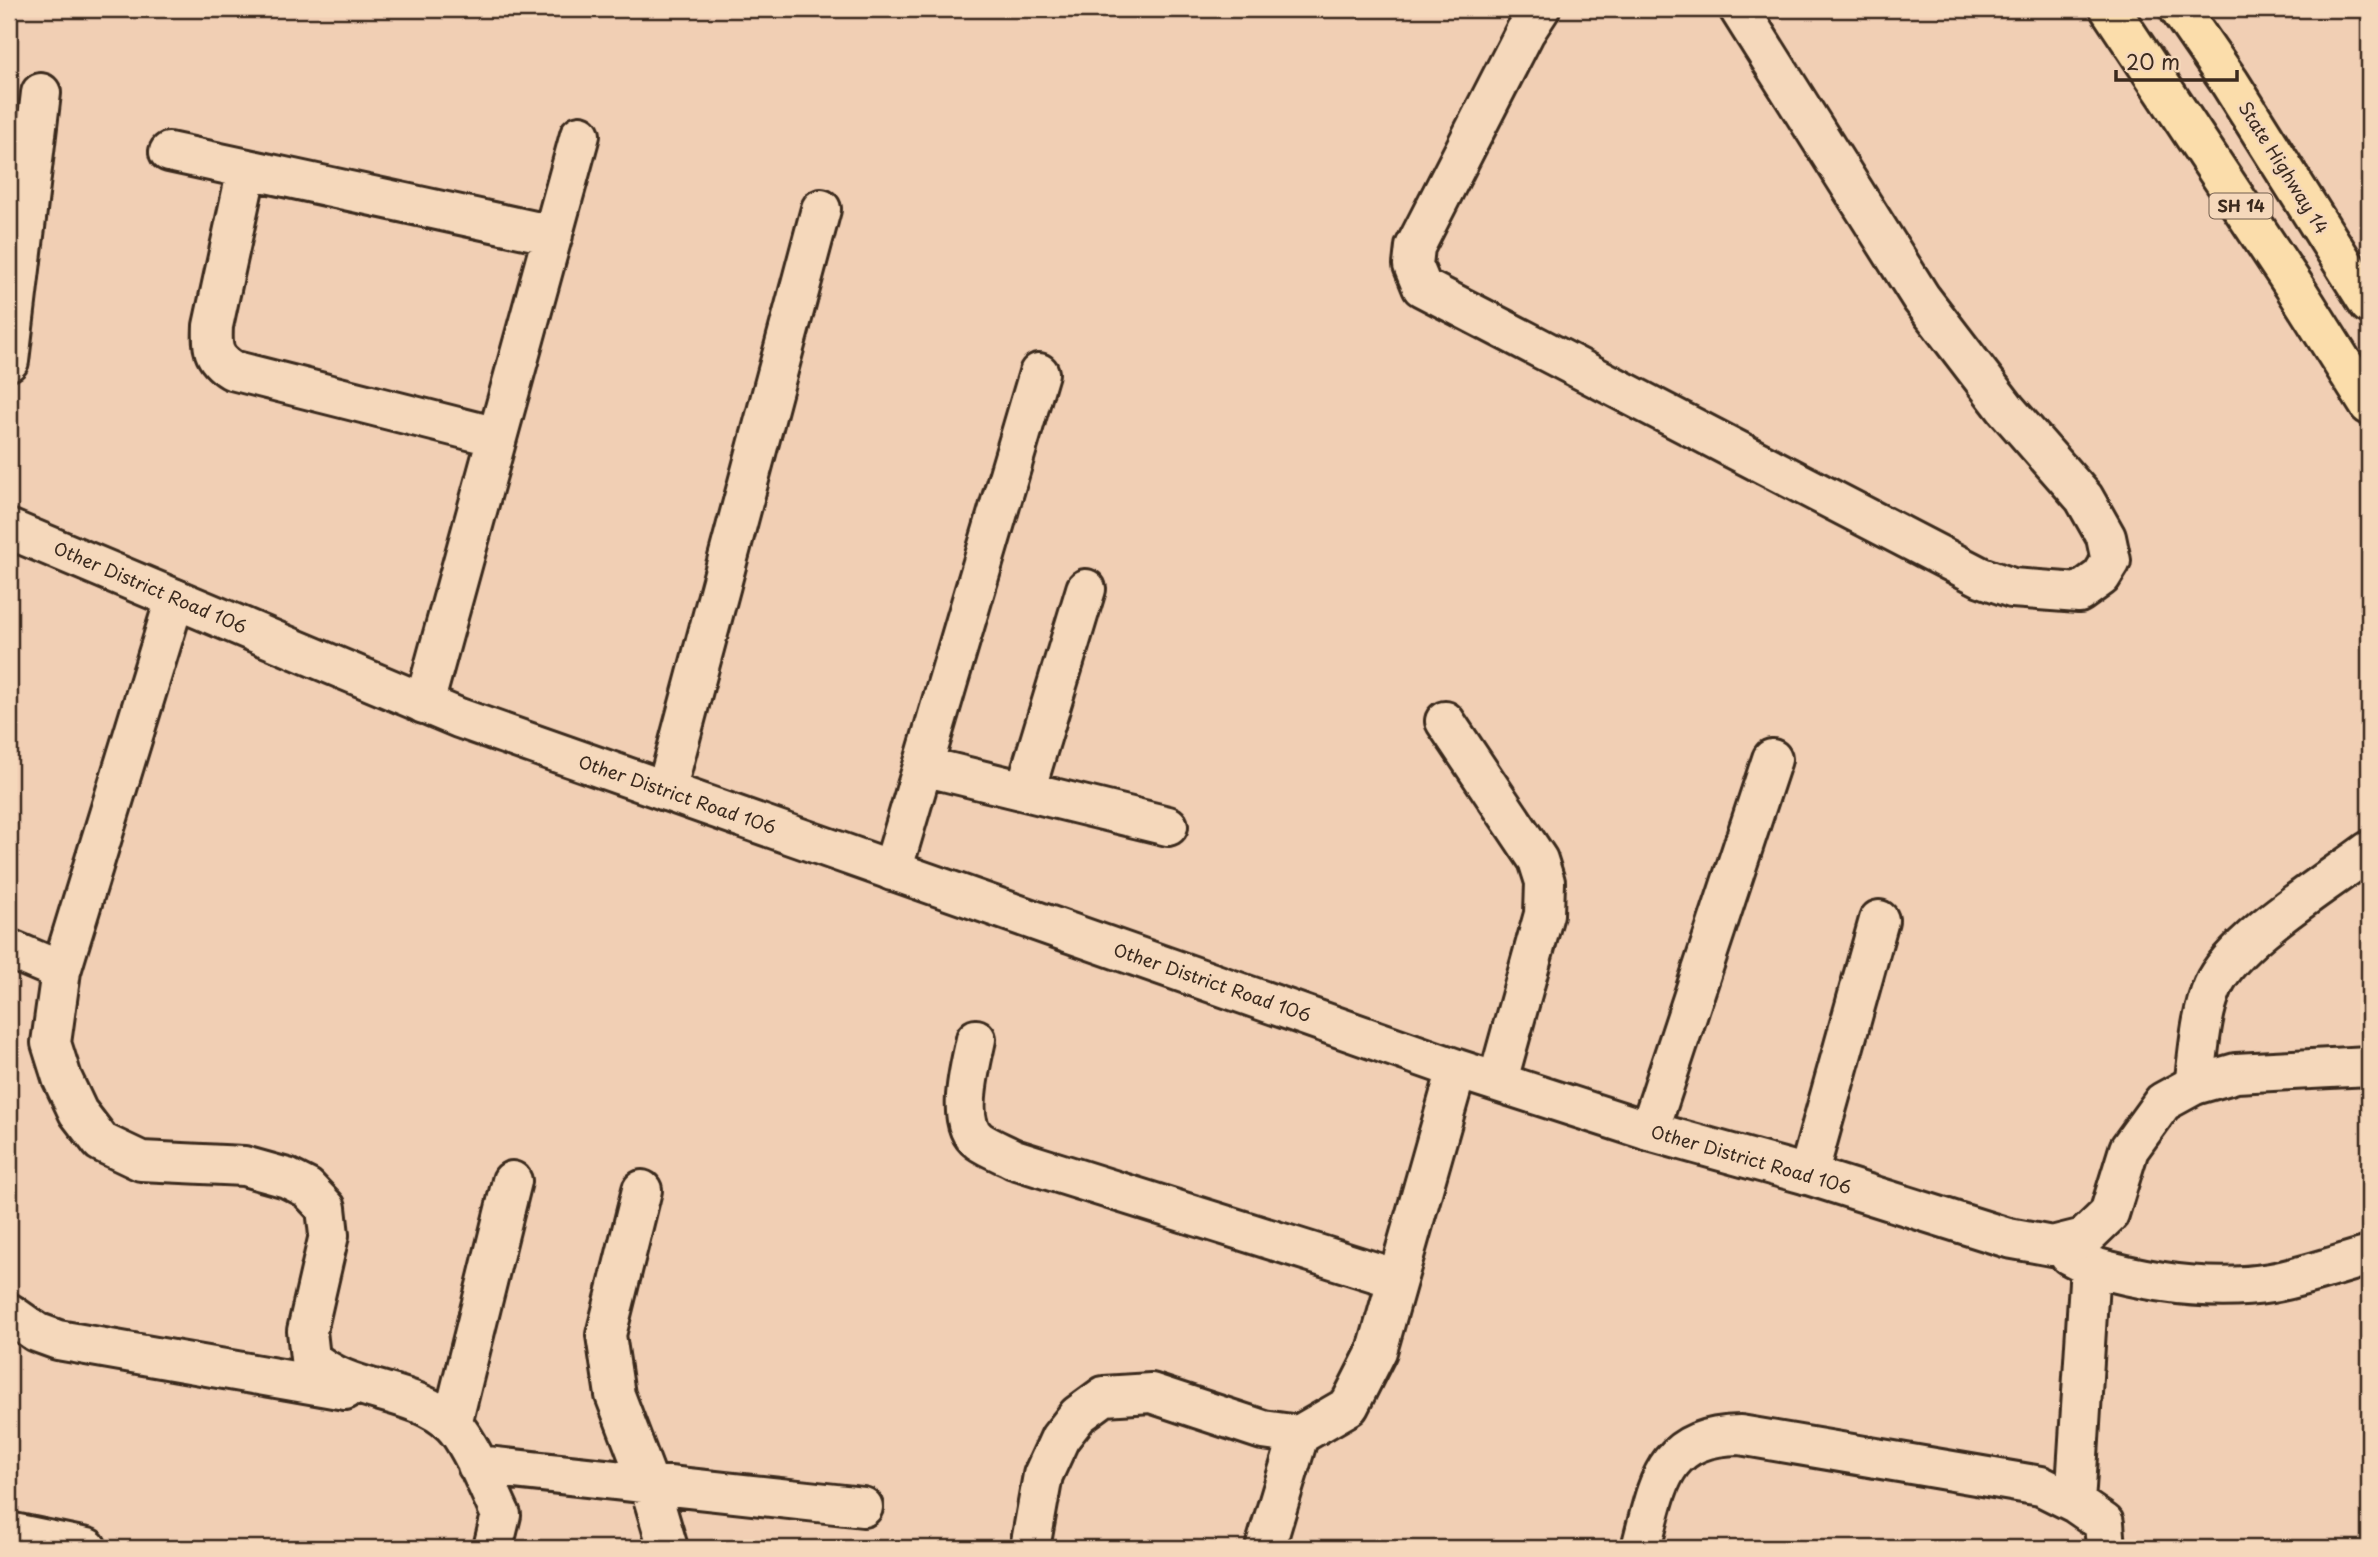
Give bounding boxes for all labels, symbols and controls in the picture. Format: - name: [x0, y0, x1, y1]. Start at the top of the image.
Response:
- scale bar: [2116, 38, 2236, 82]
- text: 20 m: [2126, 45, 2180, 77]
- street label: State Highway 14: [2233, 96, 2336, 239]
- road number: SH 14: [2210, 194, 2272, 218]
- street label: Other District Road 106: [50, 534, 251, 640]
- street label: Other District Road 106: [575, 747, 780, 840]
- street label: Other District Road 106: [1110, 935, 1315, 1028]
- street label: Other District Road 106: [1648, 1117, 1855, 1200]

